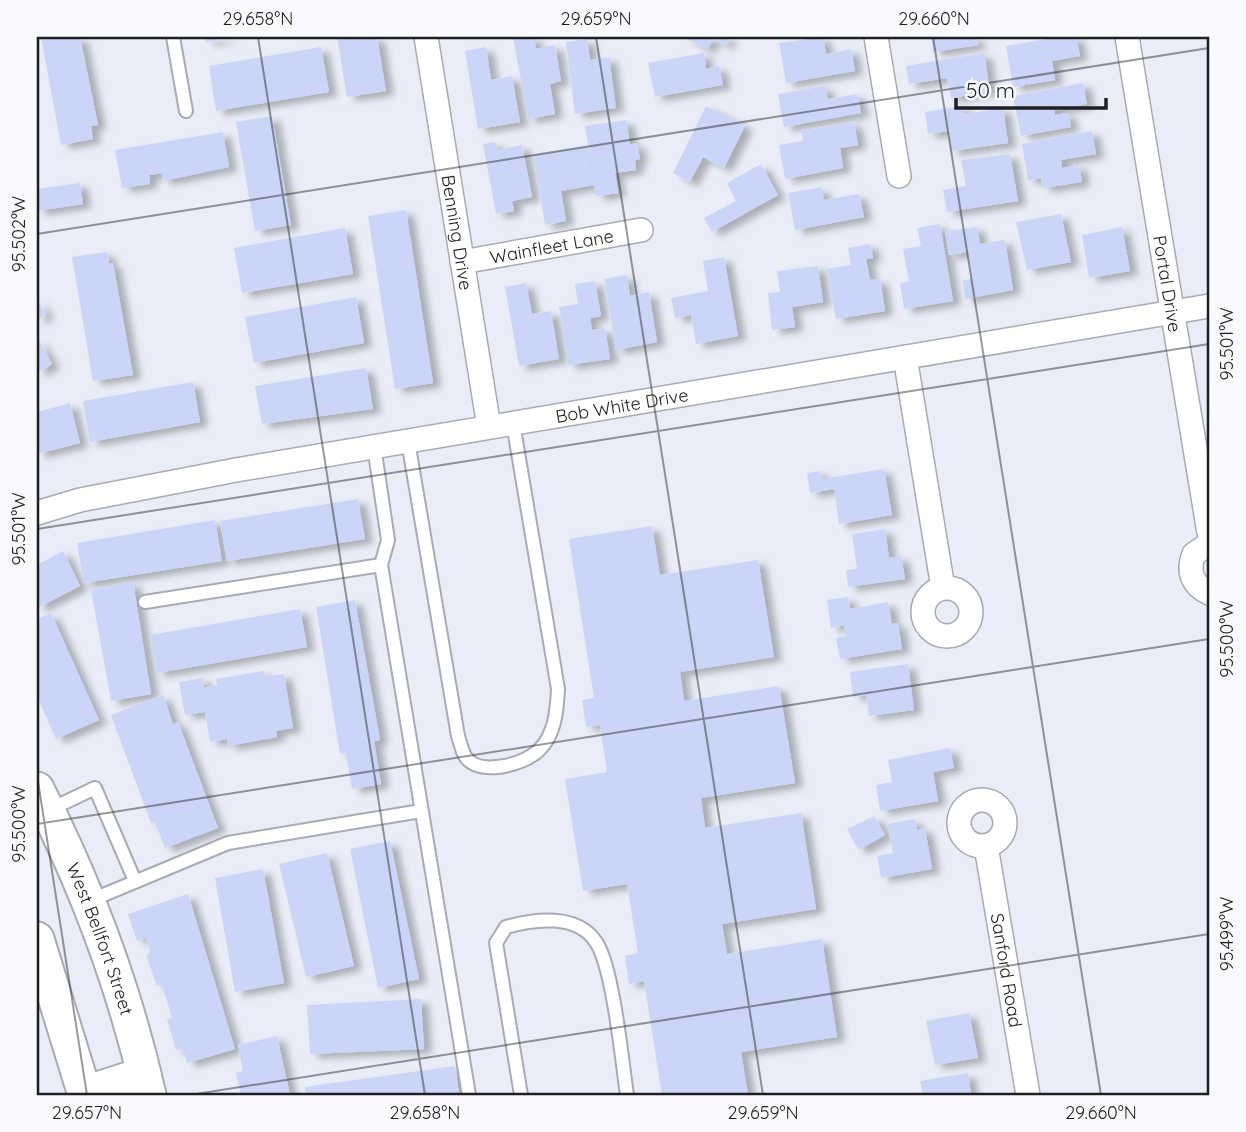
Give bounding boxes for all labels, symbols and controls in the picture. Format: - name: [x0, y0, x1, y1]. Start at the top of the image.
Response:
- text: 29.658°N: [223, 7, 293, 30]
- text: 29.659°N: [560, 7, 632, 30]
- text: 29.660°N: [898, 7, 970, 30]
- scale bar: [956, 66, 1106, 110]
- text: 50 m: [966, 77, 1015, 103]
- street label: Benning Drive: [437, 173, 478, 292]
- text: 95.502°W: [7, 196, 30, 272]
- street label: Wainfleet Lane: [488, 224, 615, 268]
- street label: Portal Drive: [1148, 234, 1187, 334]
- text: 95.501°W: [1215, 307, 1238, 381]
- street label: Bob White Drive: [554, 382, 690, 427]
- text: 95.501°W: [7, 492, 30, 566]
- text: 95.500°W: [1215, 600, 1238, 678]
- text: 95.500°W: [7, 785, 30, 863]
- street label: West Bellfort Street: [62, 859, 139, 1018]
- text: 95.499°W: [1215, 897, 1238, 971]
- street label: Sanford Road: [986, 912, 1028, 1029]
- text: 29.657°N: [52, 1101, 122, 1124]
- text: 29.658°N: [390, 1101, 460, 1124]
- text: 29.659°N: [727, 1101, 799, 1124]
- text: 29.660°N: [1065, 1101, 1137, 1124]

